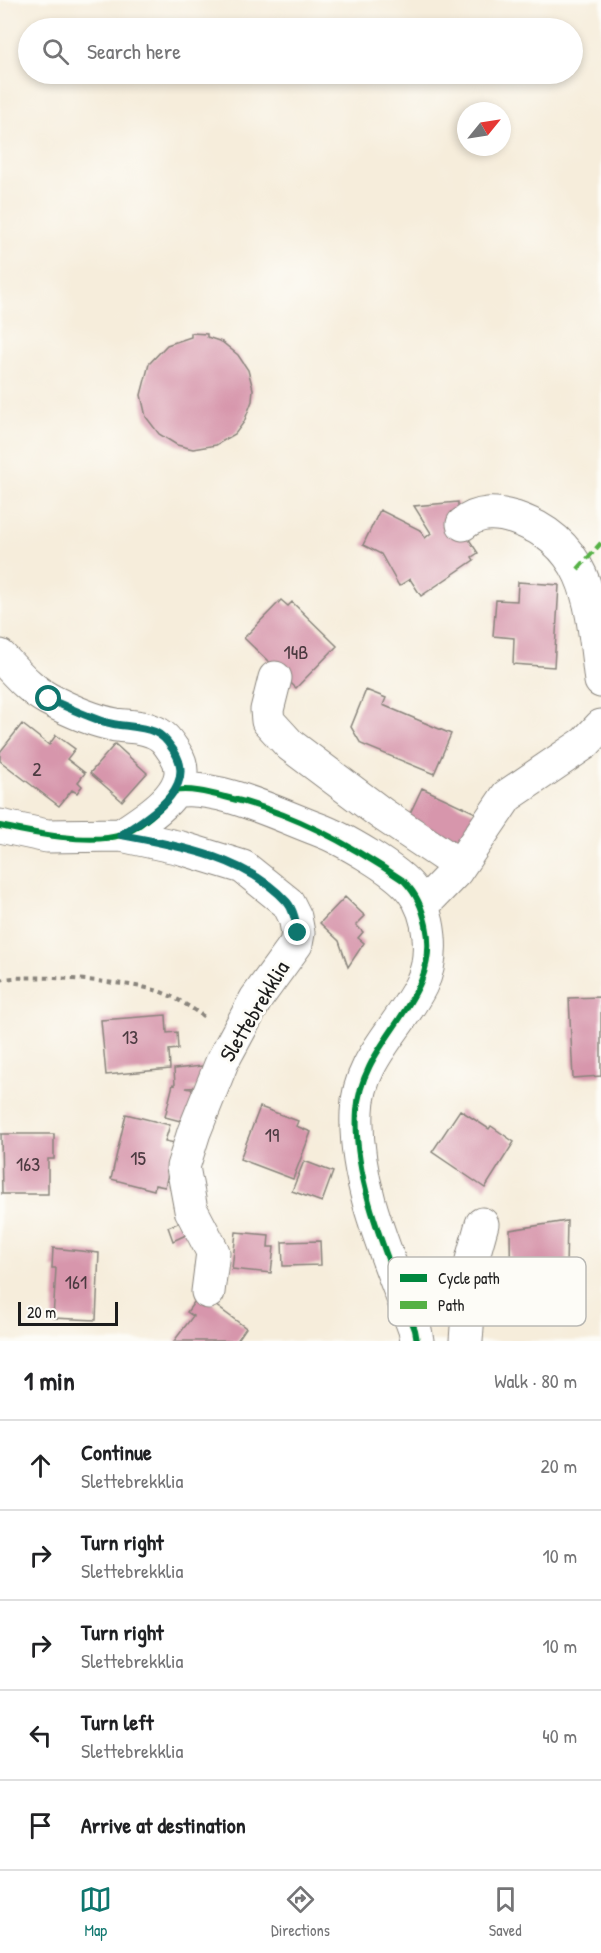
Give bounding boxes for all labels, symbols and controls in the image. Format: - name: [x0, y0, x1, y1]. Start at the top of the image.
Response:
- search box: [18, 18, 583, 84]
- icon: search: [39, 35, 72, 68]
- text: Search here: [87, 36, 181, 66]
- north arrow: [457, 102, 511, 156]
- house number: 14B: [284, 638, 308, 665]
- route start: [35, 685, 61, 711]
- house number: 2: [32, 755, 42, 782]
- route end: [284, 919, 310, 945]
- street label: Slettebrekklia: [212, 955, 296, 1067]
- house number: 13: [122, 1023, 138, 1050]
- house number: 19: [265, 1121, 279, 1148]
- house number: 15: [130, 1144, 146, 1171]
- house number: 163: [16, 1150, 40, 1177]
- legend: [388, 1257, 586, 1326]
- text: Cycle path: [438, 1267, 500, 1289]
- house number: 161: [65, 1268, 87, 1295]
- text: Path: [438, 1294, 464, 1316]
- scale bar: [18, 1299, 118, 1326]
- text: 20 m: [27, 1301, 56, 1323]
- text: 1 min: [24, 1363, 75, 1398]
- text: Walk · 80 m: [494, 1367, 577, 1394]
- text: Continue: [81, 1437, 152, 1467]
- icon: ahead: [24, 1449, 57, 1482]
- text: 20 m: [540, 1452, 577, 1479]
- text: Slettebrekklia: [81, 1467, 183, 1494]
- text: Turn right: [81, 1527, 164, 1557]
- icon: right: [24, 1539, 57, 1572]
- text: 10 m: [543, 1542, 577, 1569]
- text: Slettebrekklia: [81, 1557, 183, 1584]
- text: Turn right: [81, 1617, 164, 1647]
- icon: right: [24, 1629, 57, 1662]
- text: 10 m: [543, 1632, 577, 1659]
- text: Slettebrekklia: [81, 1647, 183, 1674]
- text: Turn left: [81, 1707, 154, 1737]
- icon: left: [24, 1719, 57, 1752]
- text: 40 m: [542, 1722, 577, 1749]
- text: Slettebrekklia: [81, 1737, 183, 1764]
- icon: arrive: [24, 1809, 57, 1842]
- text: Arrive at destination: [81, 1810, 246, 1840]
- tab: Map: [79, 1883, 112, 1941]
- tab: Directions: [271, 1883, 330, 1941]
- tab: Saved: [489, 1883, 522, 1941]

